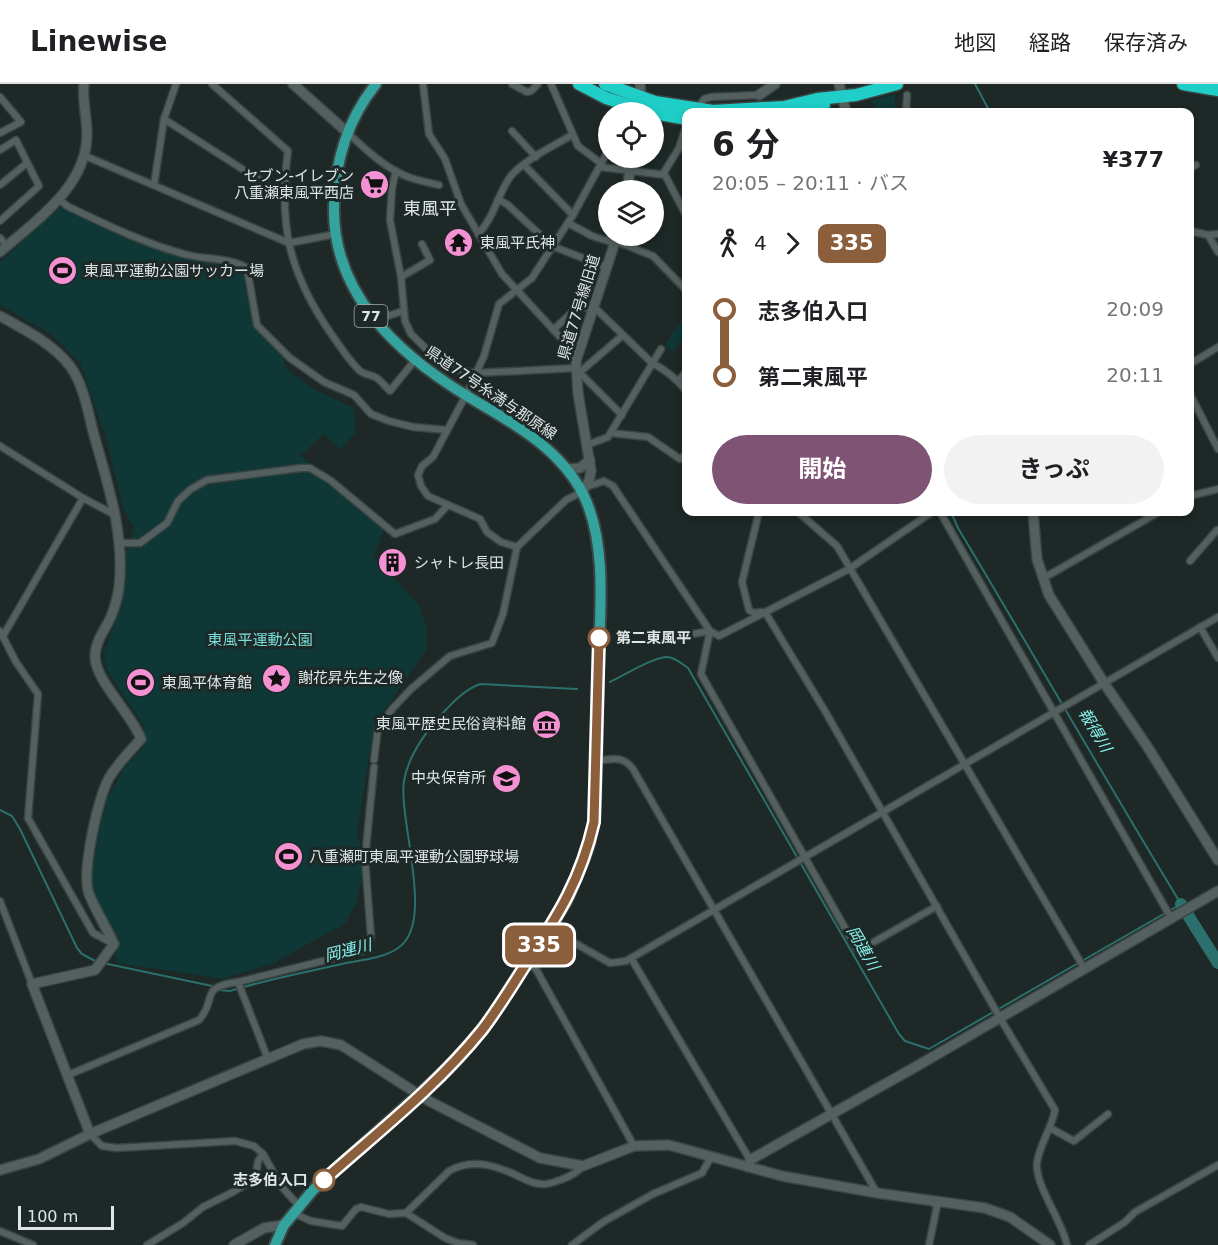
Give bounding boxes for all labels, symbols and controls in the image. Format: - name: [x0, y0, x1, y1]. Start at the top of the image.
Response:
- text: Linewise: [30, 25, 167, 58]
- text: 地図: [954, 31, 996, 55]
- text: 経路: [1029, 31, 1071, 55]
- text: 保存済み: [1104, 31, 1188, 55]
- map controls: [598, 102, 664, 246]
- button: locate: [598, 102, 664, 168]
- text: 6 分: [712, 125, 779, 164]
- text: ¥377: [1103, 147, 1164, 172]
- place label: セブン-イレブン 八重瀬東風平西店: [234, 167, 354, 202]
- supermarket icon: セブン-イレブン 八重瀬東風平西店: [359, 169, 391, 201]
- text: 20:05 – 20:11 · バス: [712, 171, 909, 195]
- button: layers: [598, 180, 664, 246]
- district label: 東風平: [403, 198, 457, 219]
- temple icon: 東風平氏神: [443, 227, 475, 259]
- icon: walk: [712, 227, 745, 260]
- icon: forward: [776, 227, 809, 260]
- text: 4: [754, 231, 767, 255]
- text: 335: [830, 231, 874, 255]
- place label: 東風平氏神: [480, 234, 555, 252]
- street label: 県道77号線旧道: [554, 252, 604, 362]
- sports icon: 東風平運動公園サッカー場: [47, 255, 79, 287]
- place label: 東風平運動公園サッカー場: [84, 262, 264, 280]
- text: 20:09: [1106, 297, 1164, 321]
- text: 志多伯入口: [758, 299, 868, 324]
- road number: 77: [354, 305, 388, 327]
- street label: 県道77号糸満与那原線: [422, 342, 560, 444]
- text: 20:11: [1106, 363, 1164, 387]
- text: 第二東風平: [758, 365, 868, 390]
- button: 開始: [712, 435, 932, 504]
- button: きっぷ: [944, 435, 1164, 504]
- building icon: シャトレ長田: [377, 547, 409, 579]
- place label: シャトレ長田: [414, 554, 504, 572]
- marker: 第二東風平: [588, 627, 610, 649]
- place label: 第二東風平: [616, 629, 691, 647]
- park label: 東風平運動公園: [207, 631, 313, 649]
- place icon: 謝花昇先生之像: [261, 662, 293, 694]
- sports icon: 東風平体育館: [125, 667, 157, 699]
- place label: 謝花昇先生之像: [298, 669, 403, 687]
- place label: 東風平体育館: [162, 674, 252, 692]
- water label: 報得川: [1074, 705, 1117, 757]
- museum icon: 東風平歴史民俗資料館: [531, 708, 563, 740]
- place label: 東風平歴史民俗資料館: [376, 715, 526, 733]
- school or university icon: 中央保育所: [491, 762, 523, 794]
- place label: 中央保育所: [411, 769, 486, 787]
- sports icon: 八重瀬町東風平運動公園野球場: [272, 841, 304, 873]
- place label: 八重瀬町東風平運動公園野球場: [309, 848, 519, 866]
- water label: 岡連川: [843, 922, 884, 975]
- line badge: 335: [504, 926, 574, 964]
- text: 335: [517, 933, 561, 957]
- water label: 岡連川: [322, 934, 376, 965]
- marker: 志多伯入口: [313, 1169, 335, 1191]
- place label: 志多伯入口: [233, 1171, 308, 1189]
- scale bar: [18, 1203, 114, 1230]
- text: 100 m: [27, 1207, 78, 1226]

